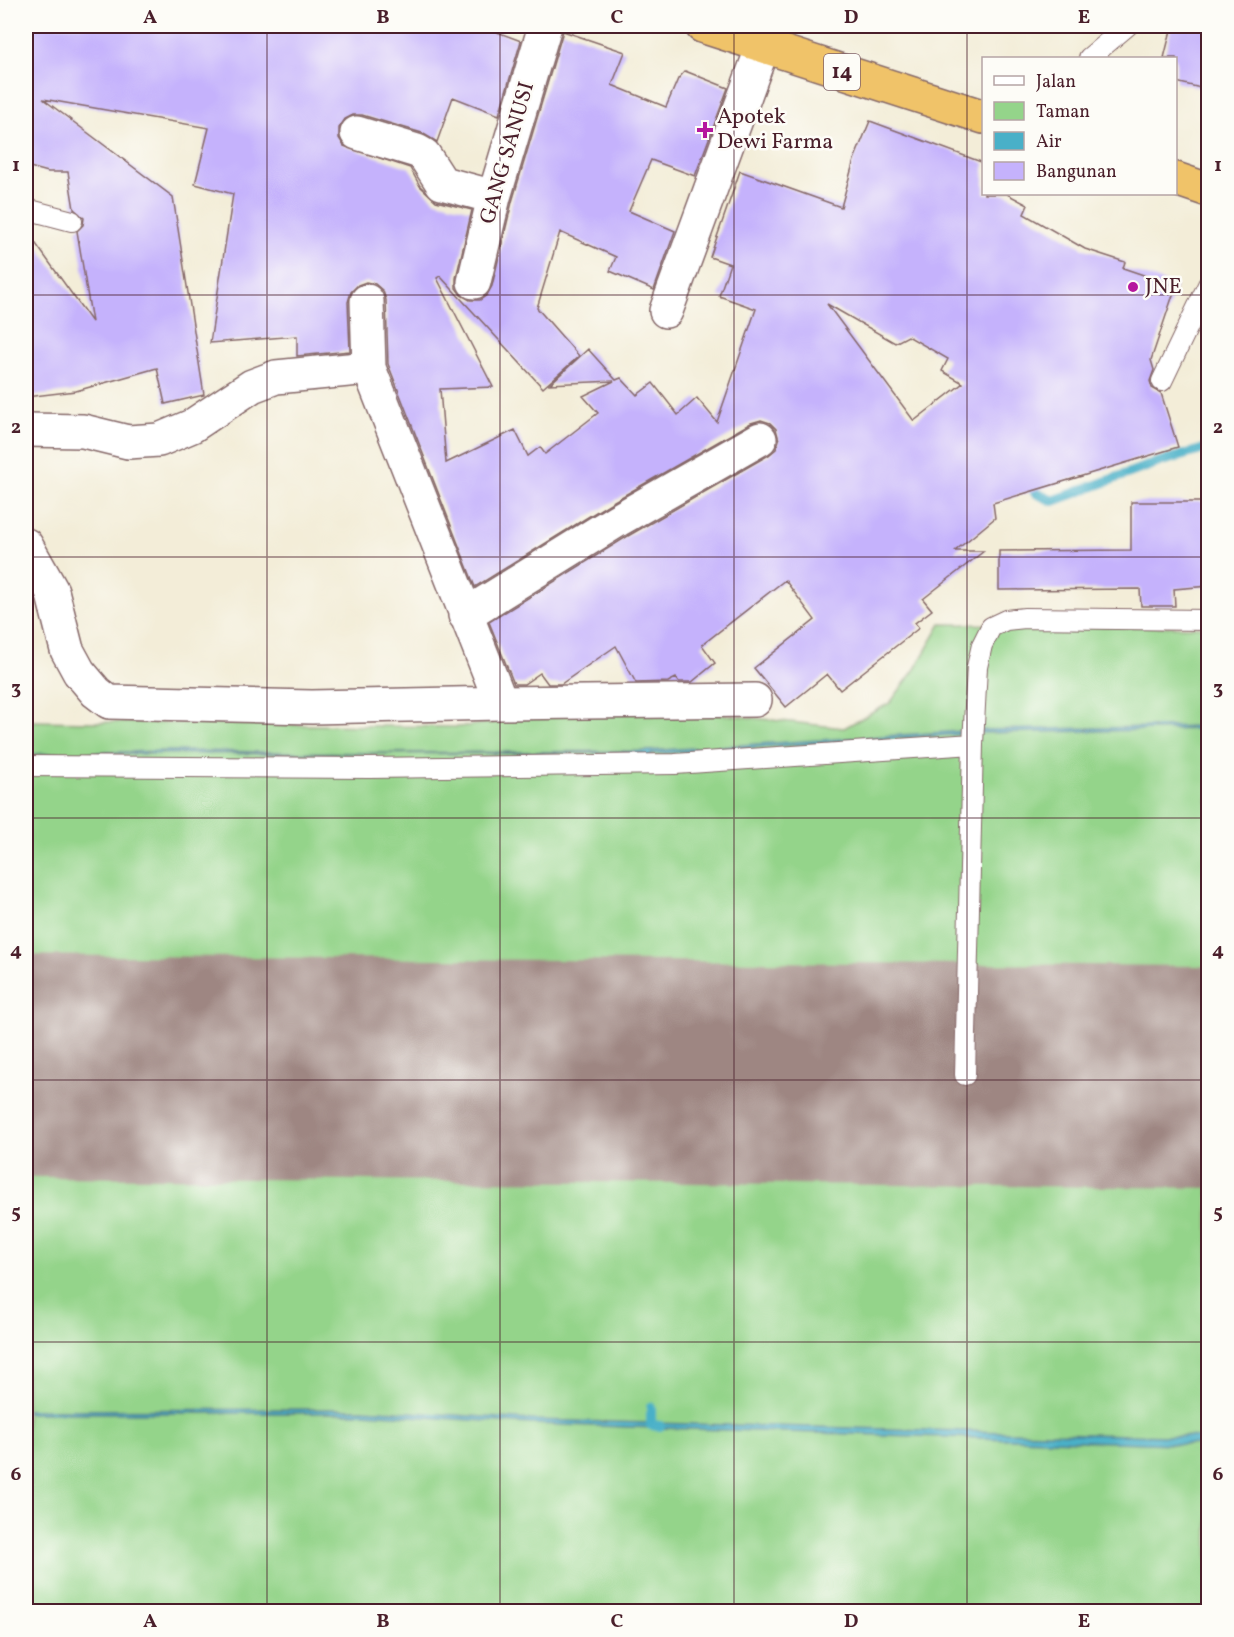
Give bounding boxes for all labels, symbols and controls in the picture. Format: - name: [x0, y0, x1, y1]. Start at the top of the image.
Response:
- text: A: [143, 4, 157, 32]
- text: B: [376, 4, 390, 32]
- text: C: [611, 4, 624, 32]
- text: D: [844, 4, 858, 32]
- text: E: [1078, 4, 1090, 32]
- road number: 14: [824, 54, 860, 90]
- legend: [982, 57, 1177, 195]
- text: Jalan: [1036, 70, 1076, 95]
- street label: GANG SANUSI: [473, 78, 543, 228]
- text: Taman: [1036, 100, 1090, 125]
- place label: Apotek Dewi Farma: [717, 102, 833, 158]
- marker: Apotek Dewi Farma: [698, 123, 712, 137]
- text: Air: [1036, 130, 1062, 155]
- text: 1: [12, 152, 20, 180]
- text: 1: [1214, 152, 1222, 180]
- text: Bangunan: [1036, 160, 1117, 185]
- place label: JNE: [1145, 272, 1182, 303]
- marker: JNE: [1126, 280, 1140, 294]
- text: 2: [11, 414, 21, 442]
- text: 2: [1213, 414, 1223, 442]
- text: 3: [11, 675, 21, 703]
- text: 3: [1213, 675, 1223, 703]
- text: 4: [10, 937, 22, 965]
- text: 4: [1212, 937, 1224, 965]
- text: 5: [11, 1199, 21, 1227]
- text: 5: [1213, 1199, 1223, 1227]
- text: 6: [11, 1461, 22, 1489]
- text: 6: [1213, 1461, 1224, 1489]
- text: A: [143, 1608, 157, 1636]
- text: B: [376, 1608, 390, 1636]
- text: C: [611, 1608, 624, 1636]
- text: D: [844, 1608, 858, 1636]
- text: E: [1078, 1608, 1090, 1636]

